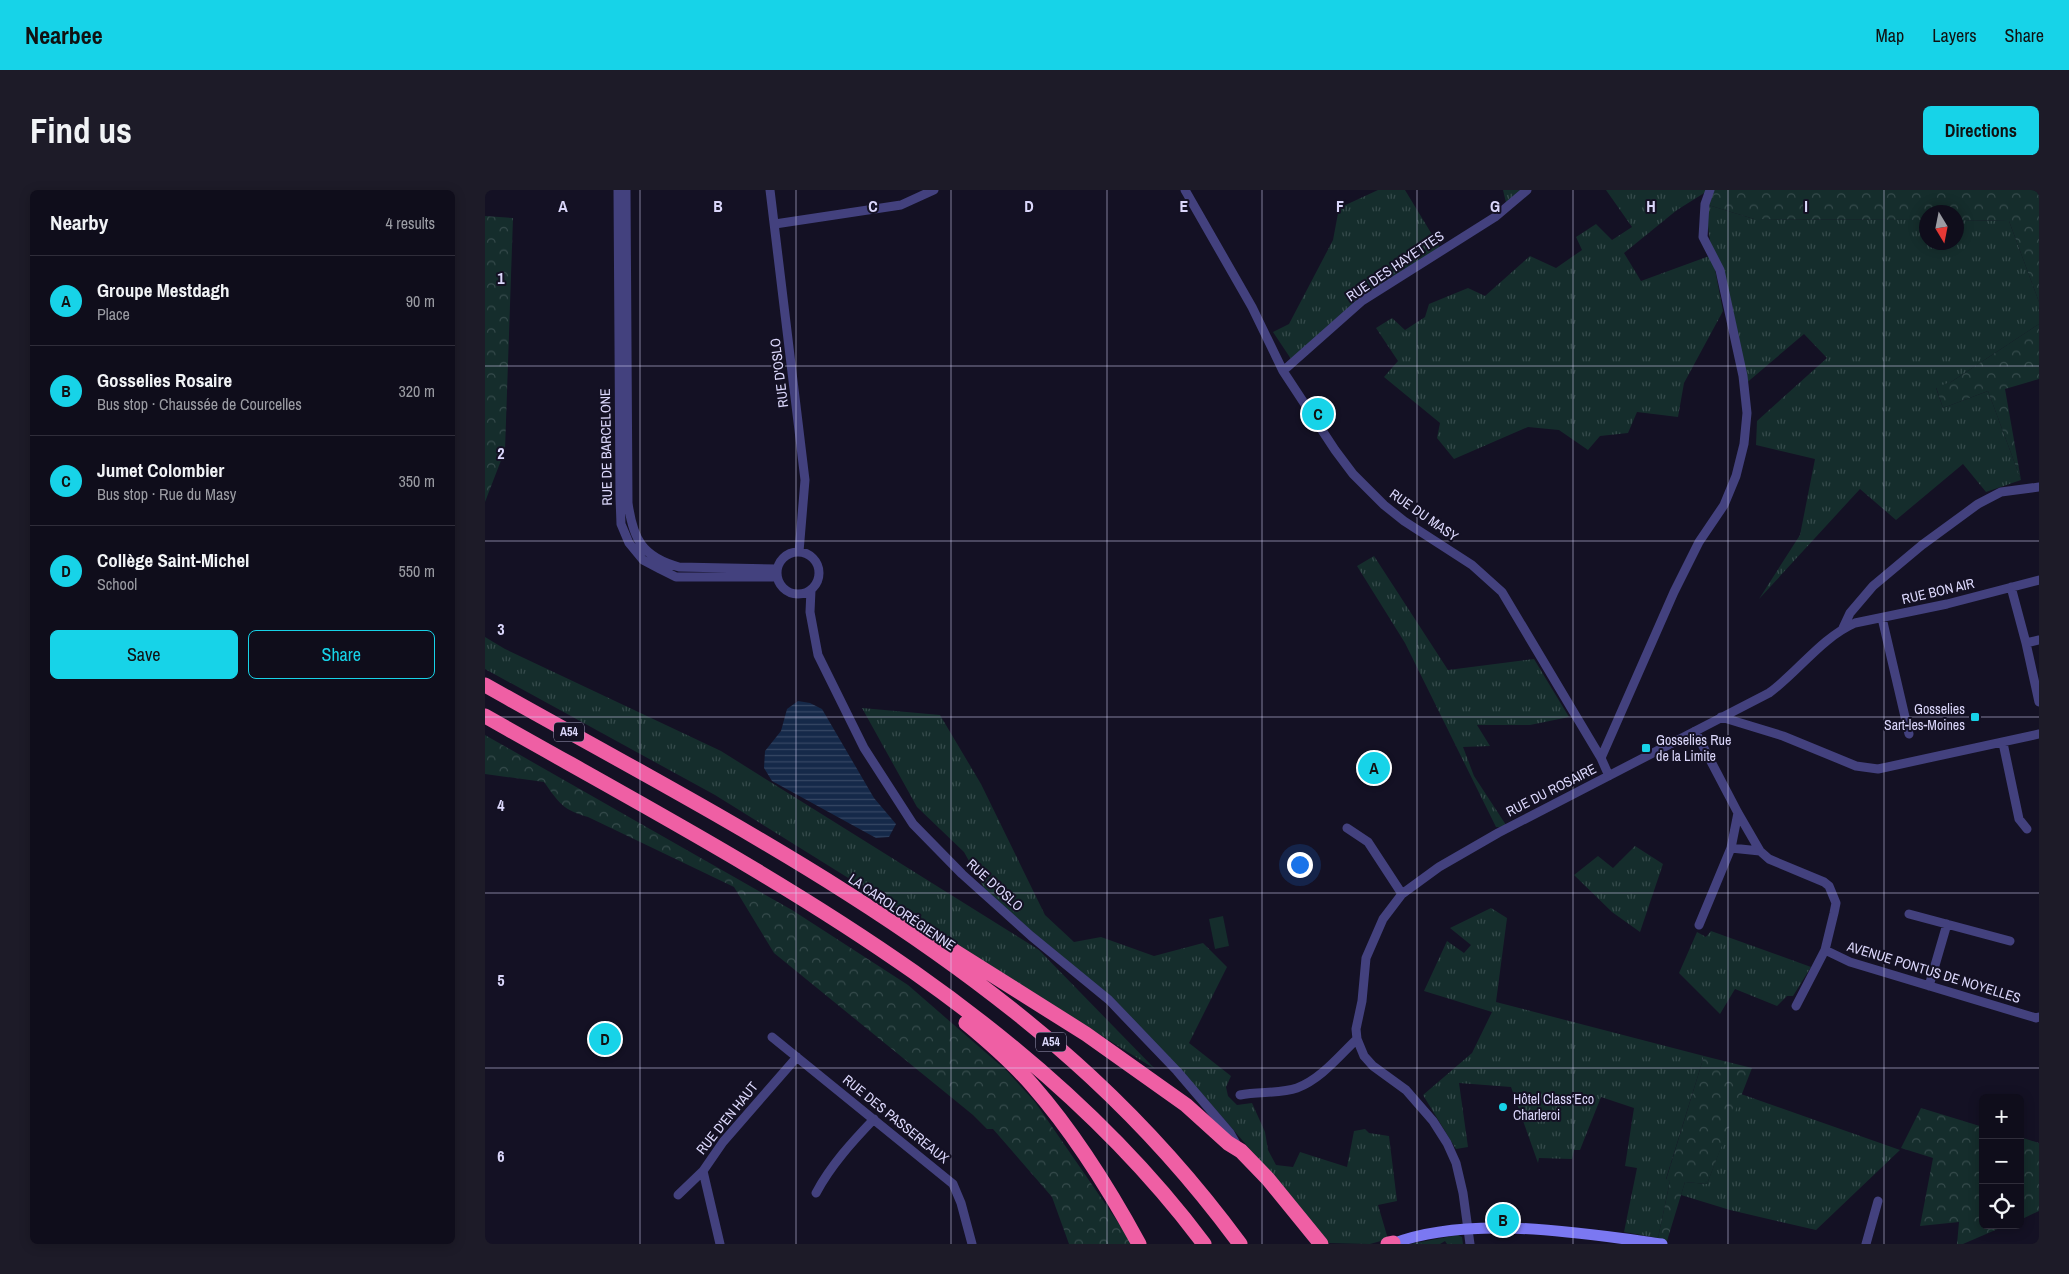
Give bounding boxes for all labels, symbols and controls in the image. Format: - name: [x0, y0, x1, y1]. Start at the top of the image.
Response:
- text: Nearbee: [25, 19, 103, 51]
- text: Map: [1876, 23, 1904, 48]
- text: Layers: [1932, 23, 1977, 48]
- text: Share: [2005, 23, 2044, 48]
- button: Directions: [1923, 106, 2039, 155]
- text: Find us: [30, 107, 132, 154]
- text: A: [558, 195, 568, 217]
- text: B: [713, 195, 723, 217]
- text: C: [868, 195, 878, 217]
- text: D: [1024, 195, 1034, 217]
- text: E: [1180, 195, 1189, 217]
- text: F: [1336, 195, 1344, 217]
- text: G: [1490, 195, 1500, 217]
- text: H: [1646, 195, 1656, 217]
- text: I: [1804, 195, 1808, 217]
- north arrow: [1919, 205, 1964, 250]
- text: Nearby: [50, 208, 108, 237]
- text: 4 results: [385, 212, 435, 234]
- street label: RUE DES HAYETTES: [1343, 226, 1448, 305]
- text: 1: [497, 267, 505, 289]
- text: Groupe Mestdagh: [97, 277, 229, 303]
- text: A: [61, 290, 71, 312]
- text: 90 m: [406, 290, 435, 312]
- text: Place: [97, 303, 130, 325]
- street label: RUE D'OSLO: [766, 337, 792, 409]
- text: Gosselies Rosaire: [97, 367, 232, 393]
- text: B: [61, 380, 71, 402]
- text: 320 m: [399, 380, 435, 402]
- street label: RUE DE BARCELONE: [596, 388, 616, 506]
- text: Bus stop · Chaussée de Courcelles: [97, 393, 302, 415]
- pin: C: [1302, 395, 1334, 433]
- text: 2: [497, 442, 505, 464]
- text: Jumet Colombier: [97, 457, 224, 483]
- text: C: [61, 470, 71, 492]
- text: 350 m: [399, 470, 435, 492]
- text: Bus stop · Rue du Masy: [97, 483, 236, 505]
- street label: RUE DU MASY: [1386, 485, 1462, 545]
- text: Collège Saint-Michel: [97, 547, 249, 573]
- text: D: [61, 560, 71, 582]
- text: 550 m: [399, 560, 435, 582]
- text: School: [97, 573, 137, 595]
- street label: RUE BON AIR: [1900, 574, 1976, 608]
- text: 3: [497, 618, 505, 640]
- button: Save: [50, 630, 238, 679]
- button: Share: [248, 630, 435, 679]
- place label: Gosselies Sart-les-Moines: [1884, 700, 1965, 734]
- marker: Gosselies Sart-les-Moines: [1969, 711, 1981, 723]
- road number: A54: [554, 722, 584, 742]
- place label: Gosselies Rue de la Limite: [1656, 731, 1731, 765]
- marker: Gosselies Rue de la Limite: [1640, 742, 1652, 754]
- pin: A: [1358, 749, 1390, 787]
- street label: RUE DU ROSAIRE: [1503, 760, 1599, 820]
- text: 4: [497, 794, 505, 816]
- your location: [1287, 852, 1313, 878]
- street label: RUE D'OSLO: [963, 855, 1027, 915]
- street label: LA CAROLORÉGIENNE: [845, 870, 959, 954]
- street label: AVENUE PONTUS DE NOYELLES: [1844, 937, 2023, 1007]
- text: 5: [497, 969, 505, 991]
- pin: D: [589, 1020, 621, 1058]
- road number: A54: [1036, 1032, 1066, 1052]
- street label: RUE DES PASSEREAUX: [839, 1071, 953, 1167]
- street label: RUE D'EN HAUT: [692, 1078, 762, 1158]
- place label: Hôtel Class‘Eco Charleroi: [1513, 1090, 1594, 1124]
- map controls: [1979, 1094, 2024, 1229]
- button: +: [1979, 1094, 2024, 1139]
- marker: Hôtel Class‘Eco Charleroi: [1497, 1101, 1509, 1113]
- button: −: [1979, 1139, 2024, 1184]
- text: 6: [497, 1145, 505, 1167]
- button: locate: [1979, 1184, 2024, 1229]
- pin: B: [1487, 1201, 1519, 1239]

